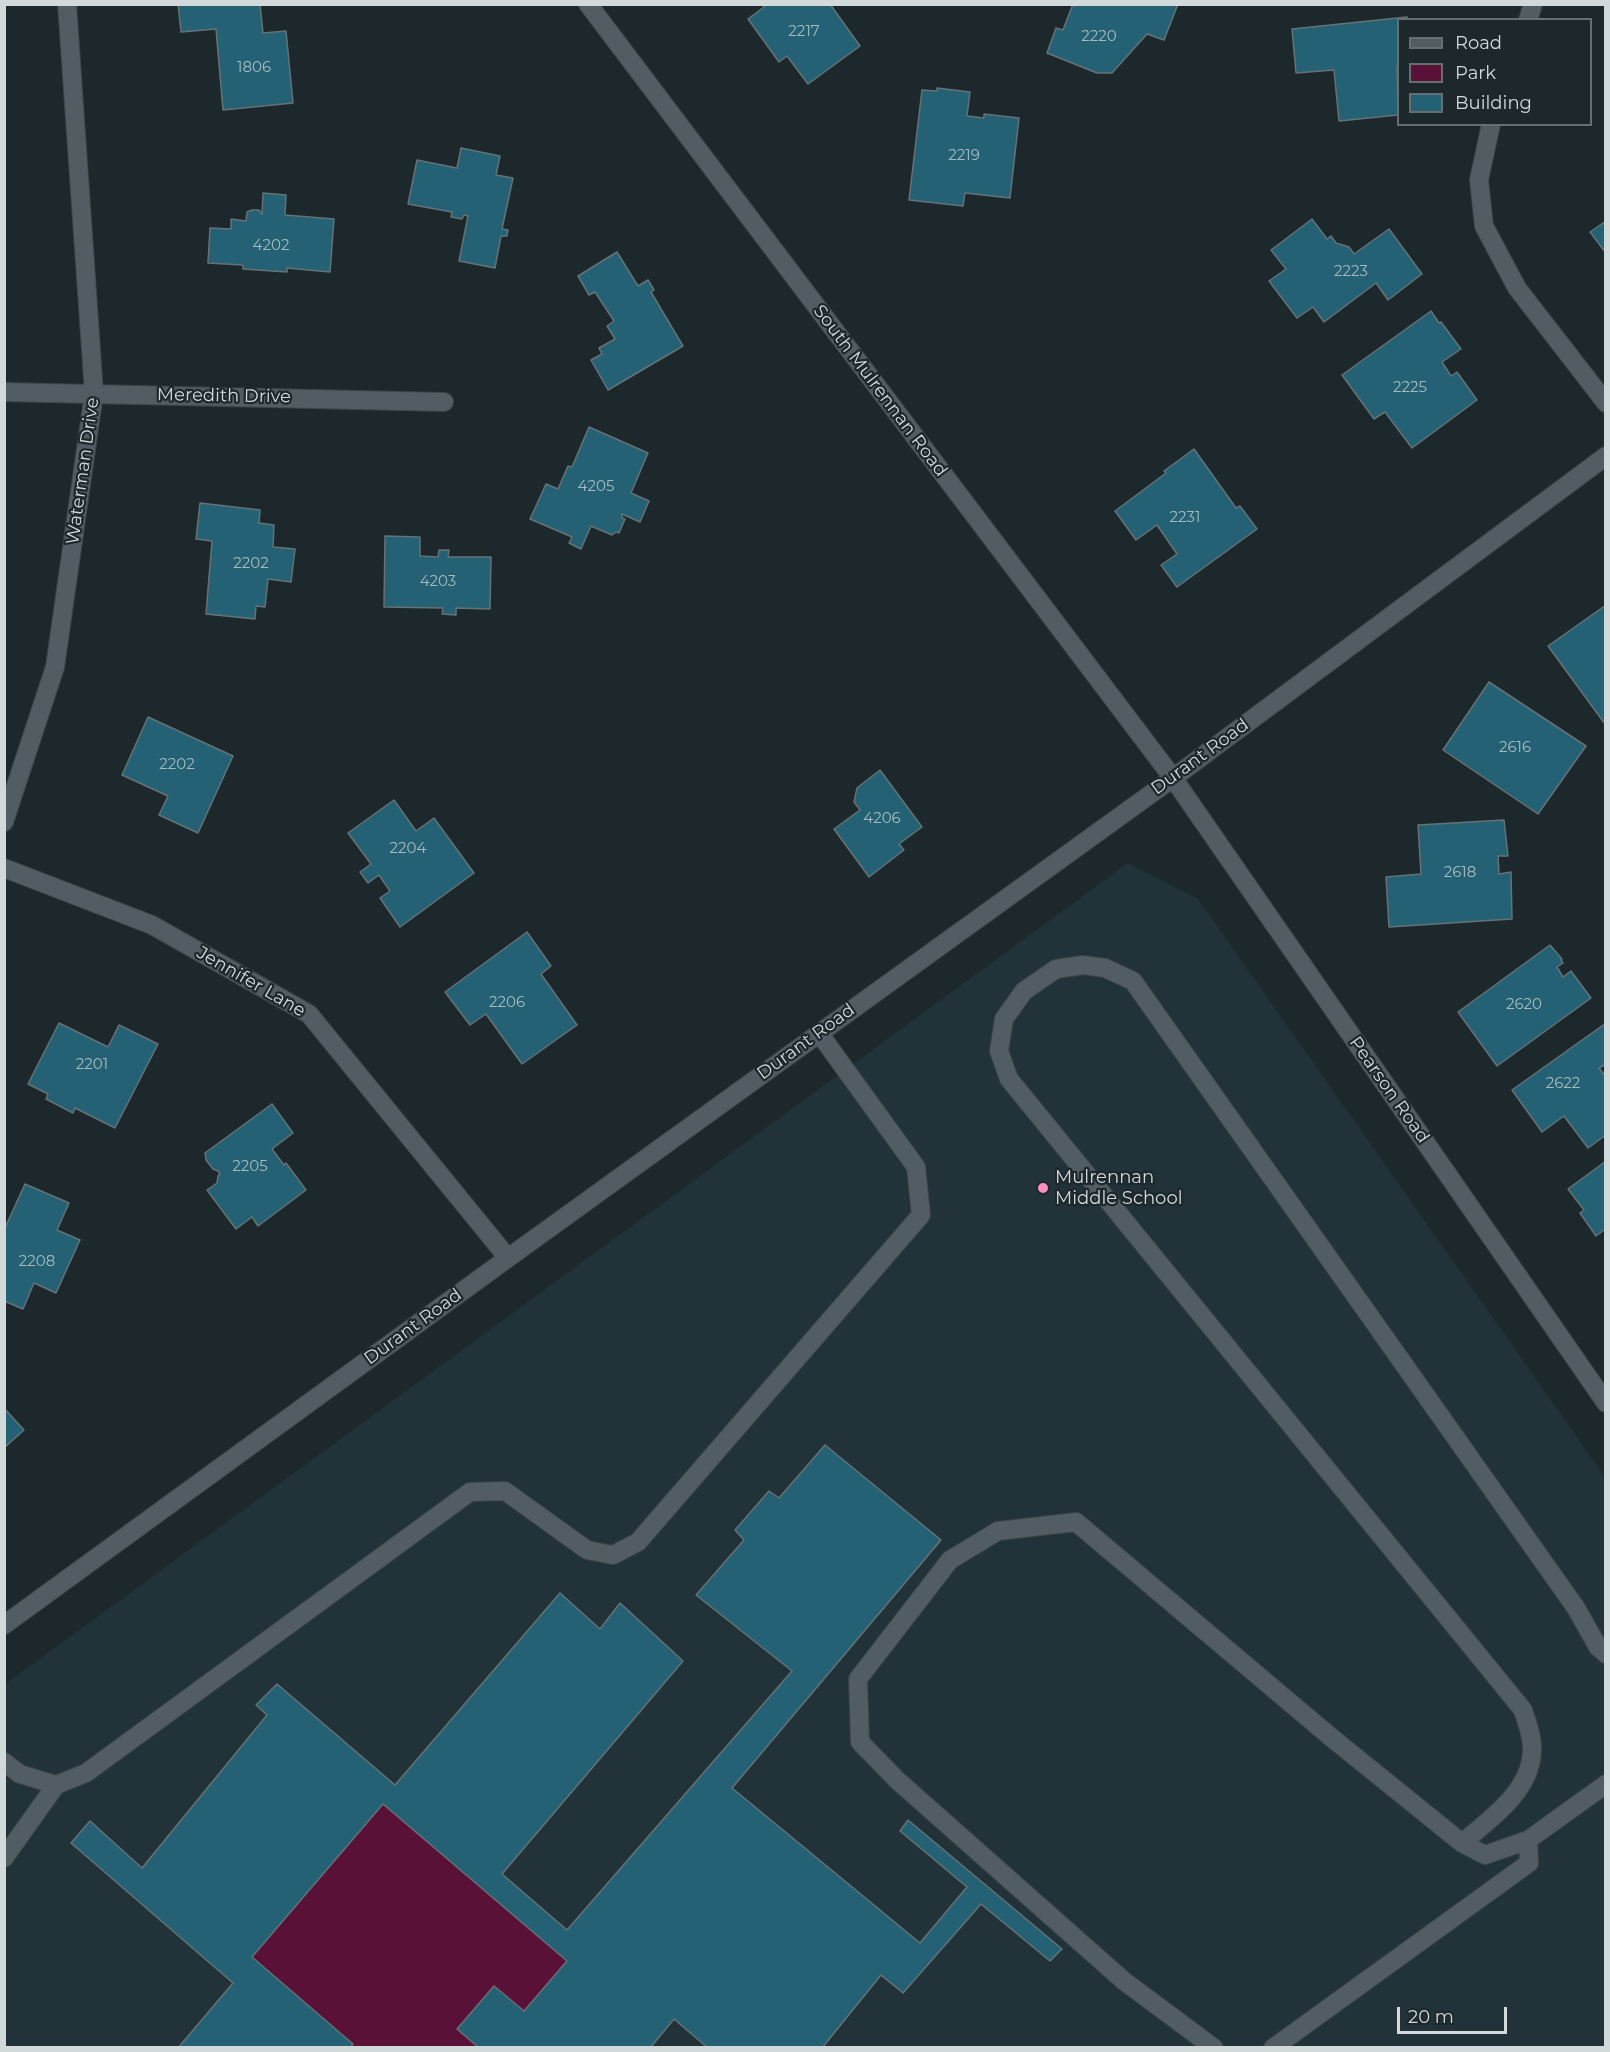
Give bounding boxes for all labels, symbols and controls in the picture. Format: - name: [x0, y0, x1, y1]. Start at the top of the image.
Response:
- legend: [1397, 18, 1592, 126]
- house number: 2217: [788, 23, 820, 41]
- house number: 2220: [1081, 28, 1117, 46]
- text: Road: [1455, 32, 1502, 54]
- house number: 1806: [237, 59, 271, 77]
- text: Park: [1455, 62, 1496, 84]
- text: Building: [1455, 92, 1532, 114]
- house number: 2219: [948, 147, 980, 165]
- house number: 4202: [253, 237, 289, 255]
- house number: 2223: [1334, 263, 1368, 281]
- street label: South Mulrennan Road: [808, 301, 952, 481]
- house number: 2225: [1393, 379, 1427, 397]
- street label: Meredith Drive: [157, 384, 291, 408]
- street label: Waterman Drive: [62, 396, 104, 546]
- house number: 4205: [578, 478, 614, 496]
- house number: 2231: [1170, 509, 1200, 527]
- house number: 2202: [233, 555, 269, 573]
- house number: 4203: [420, 573, 456, 591]
- street label: Durant Road: [1147, 714, 1253, 800]
- house number: 2616: [1499, 739, 1531, 757]
- house number: 2202: [159, 756, 195, 774]
- house number: 4206: [863, 810, 901, 828]
- house number: 2204: [390, 840, 426, 858]
- house number: 2618: [1444, 864, 1476, 882]
- street label: Jennifer Lane: [193, 942, 309, 1022]
- house number: 2206: [489, 994, 525, 1012]
- house number: 2620: [1506, 996, 1542, 1014]
- street label: Durant Road: [753, 999, 859, 1085]
- street label: Pearson Road: [1344, 1033, 1434, 1147]
- house number: 2201: [76, 1056, 108, 1074]
- house number: 2622: [1546, 1075, 1580, 1093]
- house number: 2205: [232, 1158, 268, 1176]
- place label: Mulrennan Middle School: [1055, 1167, 1183, 1210]
- marker: Mulrennan Middle School: [1036, 1181, 1050, 1195]
- house number: 2208: [19, 1253, 55, 1271]
- street label: Durant Road: [360, 1284, 466, 1370]
- scale bar: [1400, 1995, 1510, 2033]
- text: 20 m: [1408, 2006, 1454, 2028]

